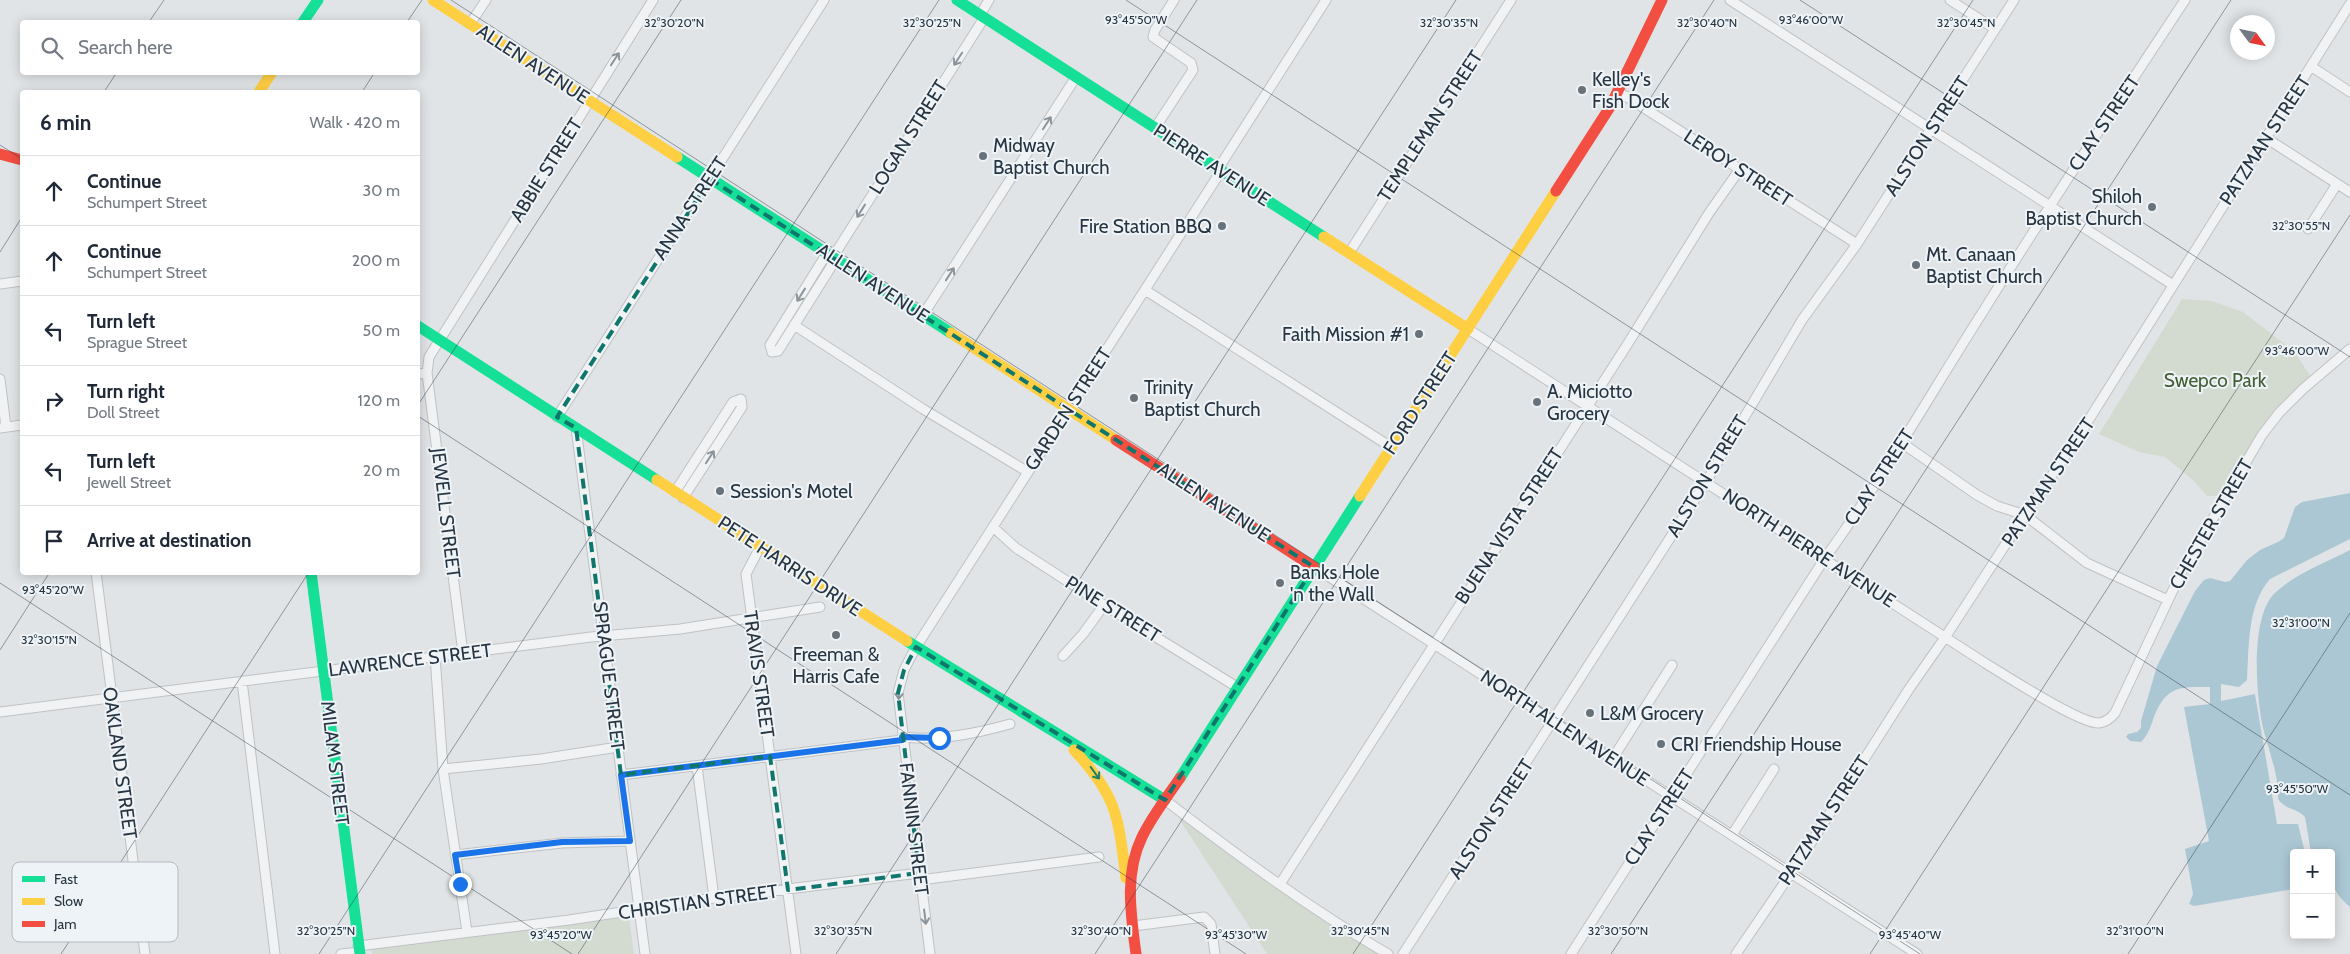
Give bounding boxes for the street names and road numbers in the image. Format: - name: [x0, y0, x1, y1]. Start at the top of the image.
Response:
- street label: ALLEN AVENUE: [472, 19, 594, 109]
- street label: TEMPLEMAN STREET: [1373, 46, 1487, 206]
- street label: CLAY STREET: [2064, 71, 2144, 175]
- street label: PATZMAN STREET: [2215, 71, 2315, 209]
- street label: ALSTON STREET: [1880, 72, 1974, 200]
- street label: LOGAN STREET: [864, 76, 952, 198]
- street label: ABBIE STREET: [505, 114, 587, 226]
- street label: PIERRE AVENUE: [1149, 119, 1275, 211]
- street label: LEROY STREET: [1680, 124, 1796, 212]
- street label: ANNA STREET: [648, 152, 732, 264]
- street label: ALLEN AVENUE: [812, 238, 934, 328]
- street label: GARDEN STREET: [1020, 343, 1116, 475]
- street label: FORD STREET: [1378, 347, 1462, 459]
- street label: ALSTON STREET: [1662, 411, 1752, 541]
- street label: PATZMAN STREET: [1997, 413, 2099, 551]
- street label: CLAY STREET: [1839, 424, 1919, 530]
- street label: BUENA VISTA STREET: [1450, 444, 1568, 608]
- street label: JEWELL STREET: [426, 446, 465, 579]
- street label: CHESTER STREET: [2164, 455, 2258, 593]
- street label: ALLEN AVENUE: [1153, 457, 1275, 547]
- street label: NORTH PIERRE AVENUE: [1718, 483, 1900, 613]
- street label: PETE HARRIS DRIVE: [714, 511, 866, 621]
- street label: PINE STREET: [1061, 571, 1165, 647]
- street label: SPRAGUE STREET: [588, 600, 630, 752]
- street label: TRAVIS STREET: [739, 609, 779, 739]
- street label: LAWRENCE STREET: [327, 639, 493, 681]
- street label: NORTH ALLEN AVENUE: [1476, 665, 1654, 791]
- street label: OAKLAND STREET: [98, 685, 142, 841]
- street label: MILAM STREET: [316, 700, 354, 826]
- street label: PATZMAN STREET: [1774, 751, 1874, 889]
- street label: ALSTON STREET: [1444, 755, 1538, 883]
- street label: FANNIN STREET: [894, 761, 934, 897]
- street label: CLAY STREET: [1619, 764, 1699, 870]
- street label: CHRISTIAN STREET: [617, 879, 779, 925]

